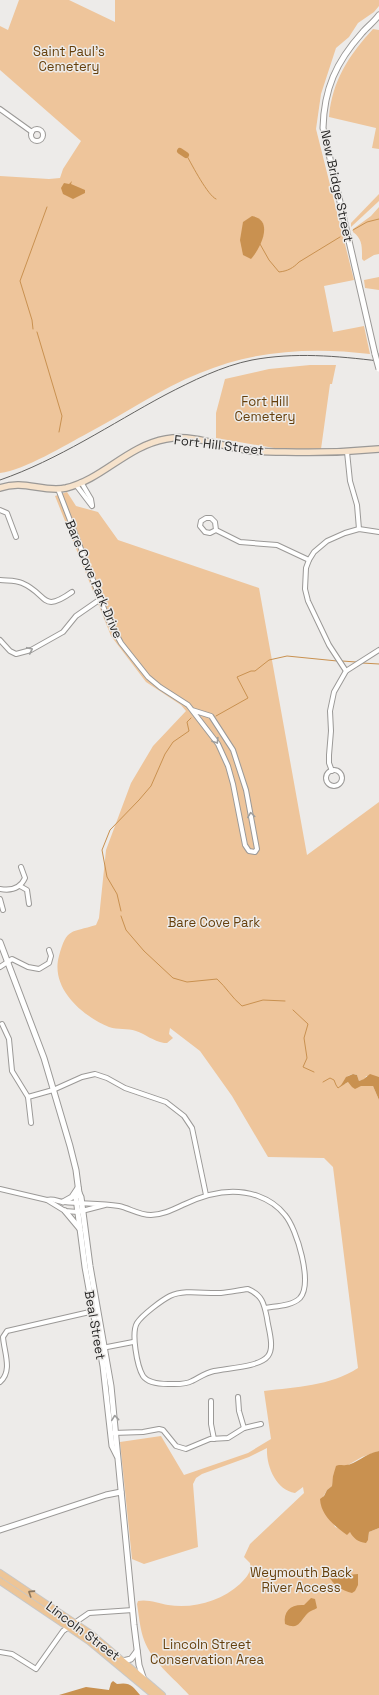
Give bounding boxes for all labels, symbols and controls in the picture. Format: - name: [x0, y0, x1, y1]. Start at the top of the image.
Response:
- park label: Saint Paul's Cemetery: [33, 43, 105, 75]
- street label: New Bridge Street: [317, 128, 357, 244]
- park label: Fort Hill Cemetery: [235, 393, 295, 425]
- street label: Fort Hill Street: [173, 431, 265, 459]
- street label: Bare Cove Park Drive: [61, 517, 127, 641]
- one-way arrow: [26, 647, 34, 655]
- one-way arrow: [211, 737, 218, 744]
- one-way arrow: [247, 812, 256, 818]
- park label: Bare Cove Park: [168, 914, 260, 931]
- street label: Beal Street: [81, 1289, 109, 1361]
- one-way arrow: [111, 1415, 120, 1421]
- park label: Weymouth Back River Access: [250, 1564, 352, 1596]
- one-way arrow: [29, 1591, 36, 1598]
- street label: Lincoln Street: [43, 1598, 123, 1664]
- park label: Lincoln Street Conservation Area: [150, 1636, 265, 1668]

